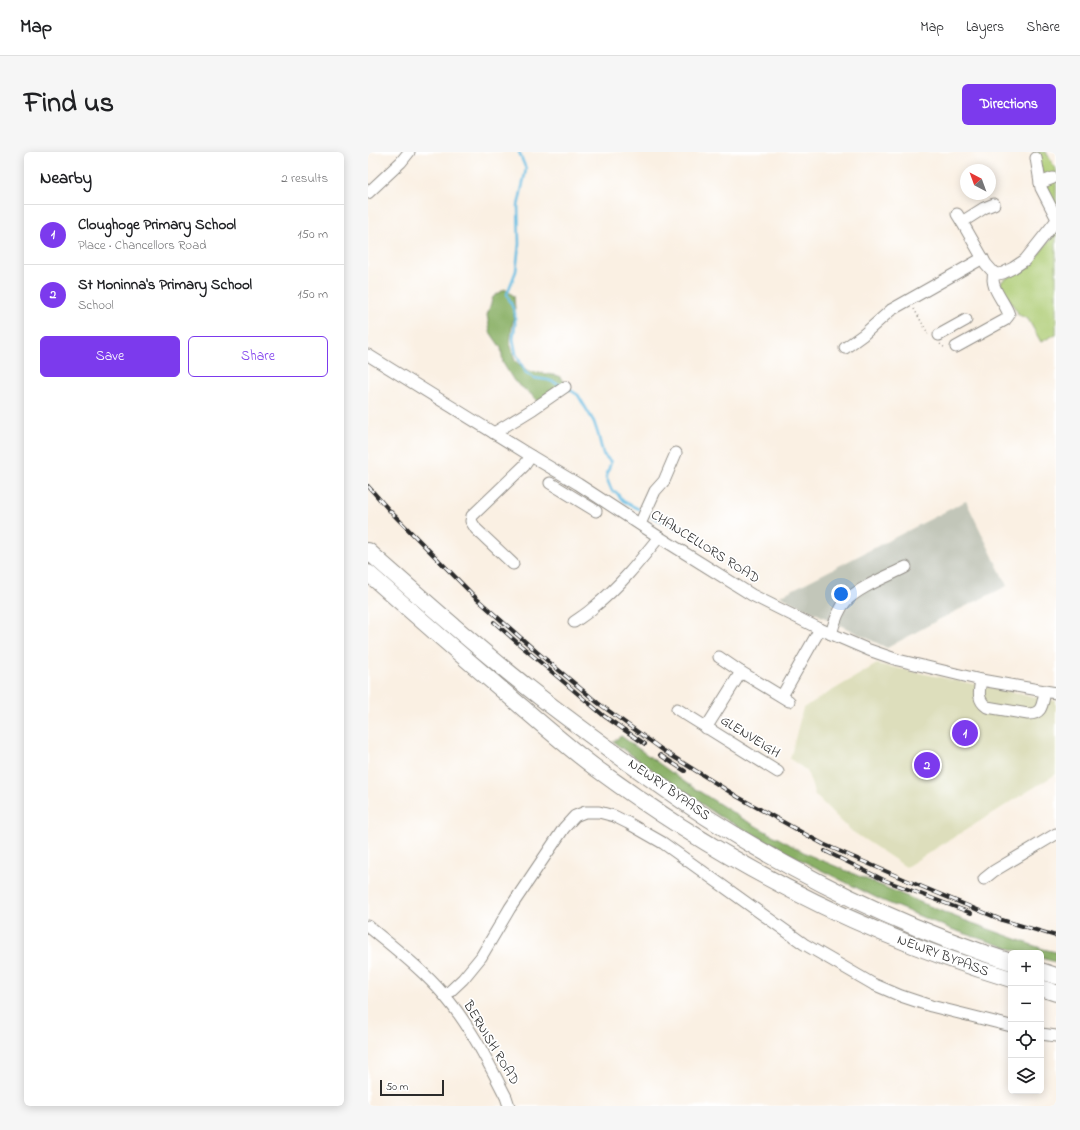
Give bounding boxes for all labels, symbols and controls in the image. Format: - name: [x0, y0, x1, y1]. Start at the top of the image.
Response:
- text: Map: [20, 14, 52, 41]
- text: Map: [920, 17, 944, 38]
- text: Layers: [966, 17, 1004, 38]
- text: Share: [1026, 17, 1060, 38]
- text: Find us: [24, 84, 114, 125]
- button: Directions: [962, 84, 1056, 125]
- north arrow: [960, 164, 996, 200]
- text: Nearby: [40, 166, 92, 191]
- text: 2 results: [281, 169, 328, 188]
- text: Cloughoge Primary School: [78, 214, 236, 236]
- text: 1: [51, 225, 55, 244]
- text: 150 m: [297, 225, 328, 244]
- text: Place · Chancellors Road: [78, 236, 206, 255]
- text: St Moninna's Primary School: [78, 274, 252, 296]
- text: 2: [50, 285, 56, 304]
- text: 150 m: [297, 285, 328, 304]
- text: School: [78, 296, 114, 315]
- button: Save: [40, 336, 180, 377]
- button: Share: [188, 336, 328, 377]
- street label: CHANCELLORS ROAD: [646, 505, 764, 589]
- your location: [831, 584, 851, 604]
- street label: GLENVEIGH: [716, 710, 784, 764]
- pin: 1: [952, 718, 978, 748]
- pin: 2: [914, 750, 940, 780]
- street label: NEWRY BYPASS: [624, 754, 714, 826]
- street label: NEWRY BYPASS: [894, 930, 992, 982]
- map controls: [1008, 950, 1044, 1094]
- button: +: [1008, 950, 1044, 986]
- button: −: [1008, 986, 1044, 1022]
- street label: BERNISH ROAD: [457, 996, 524, 1089]
- button: locate: [1008, 1022, 1044, 1058]
- button: layers: [1008, 1058, 1044, 1094]
- scale bar: [380, 1078, 444, 1097]
- text: 50 m: [386, 1079, 408, 1095]

